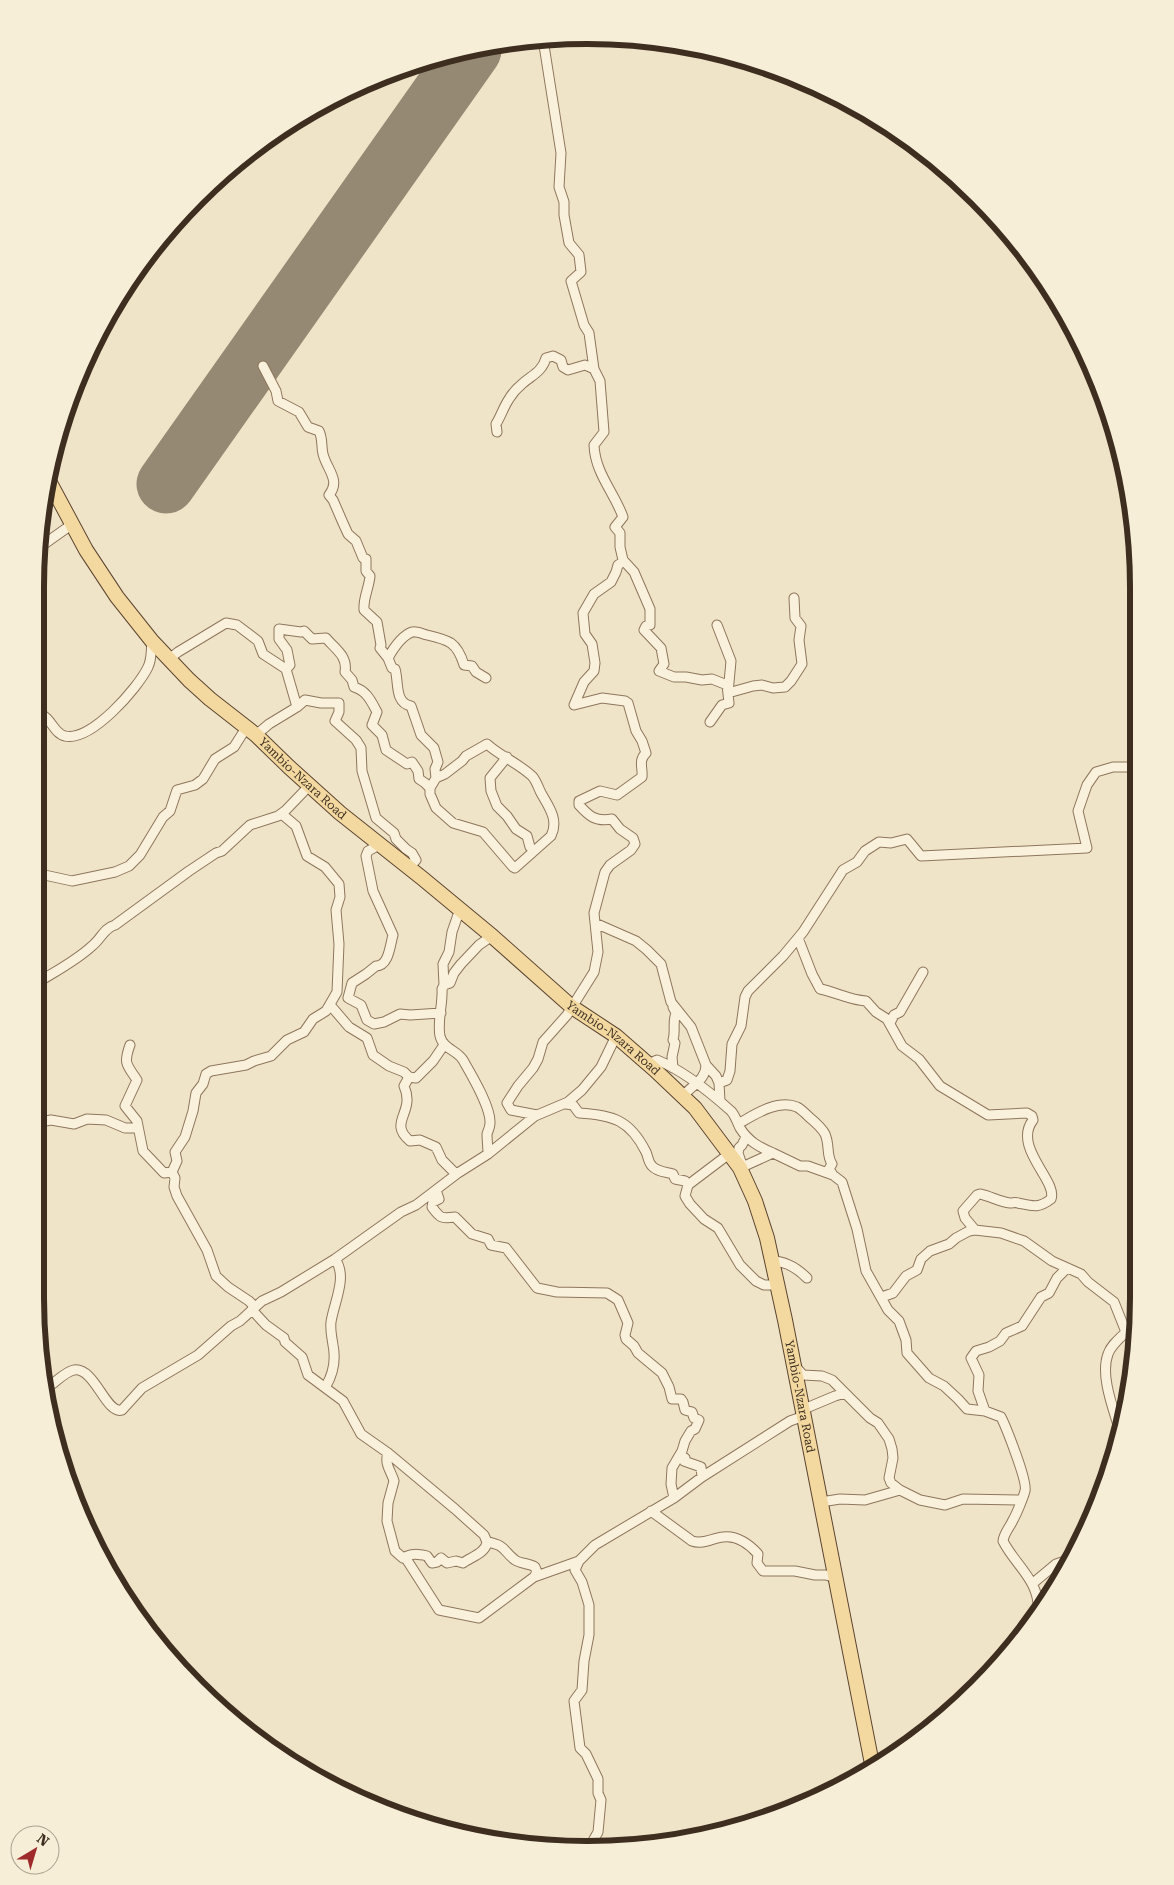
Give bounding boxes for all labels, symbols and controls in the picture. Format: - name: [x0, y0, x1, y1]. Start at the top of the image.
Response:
- street label: Yambio-Nzara Road: [256, 735, 349, 823]
- street label: Yambio-Nzara Road: [563, 998, 663, 1078]
- street label: Yambio-Nzara Road: [782, 1339, 818, 1454]
- north arrow: [10, 1825, 60, 1875]
- text: N: [34, 1830, 52, 1850]

